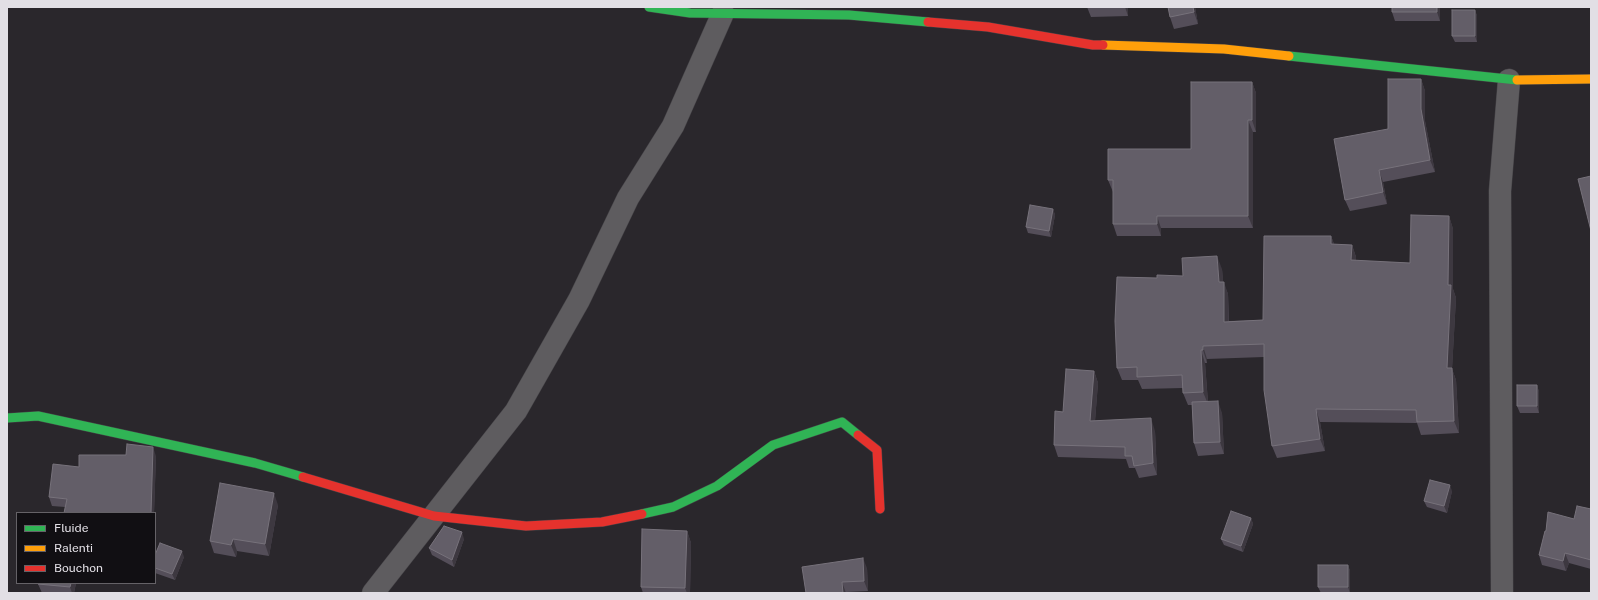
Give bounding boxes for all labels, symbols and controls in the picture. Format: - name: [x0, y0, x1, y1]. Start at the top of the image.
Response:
- legend: [16, 512, 156, 584]
- text: Fluide: [54, 521, 89, 535]
- text: Ralenti: [54, 541, 93, 555]
- text: Bouchon: [54, 561, 103, 575]

